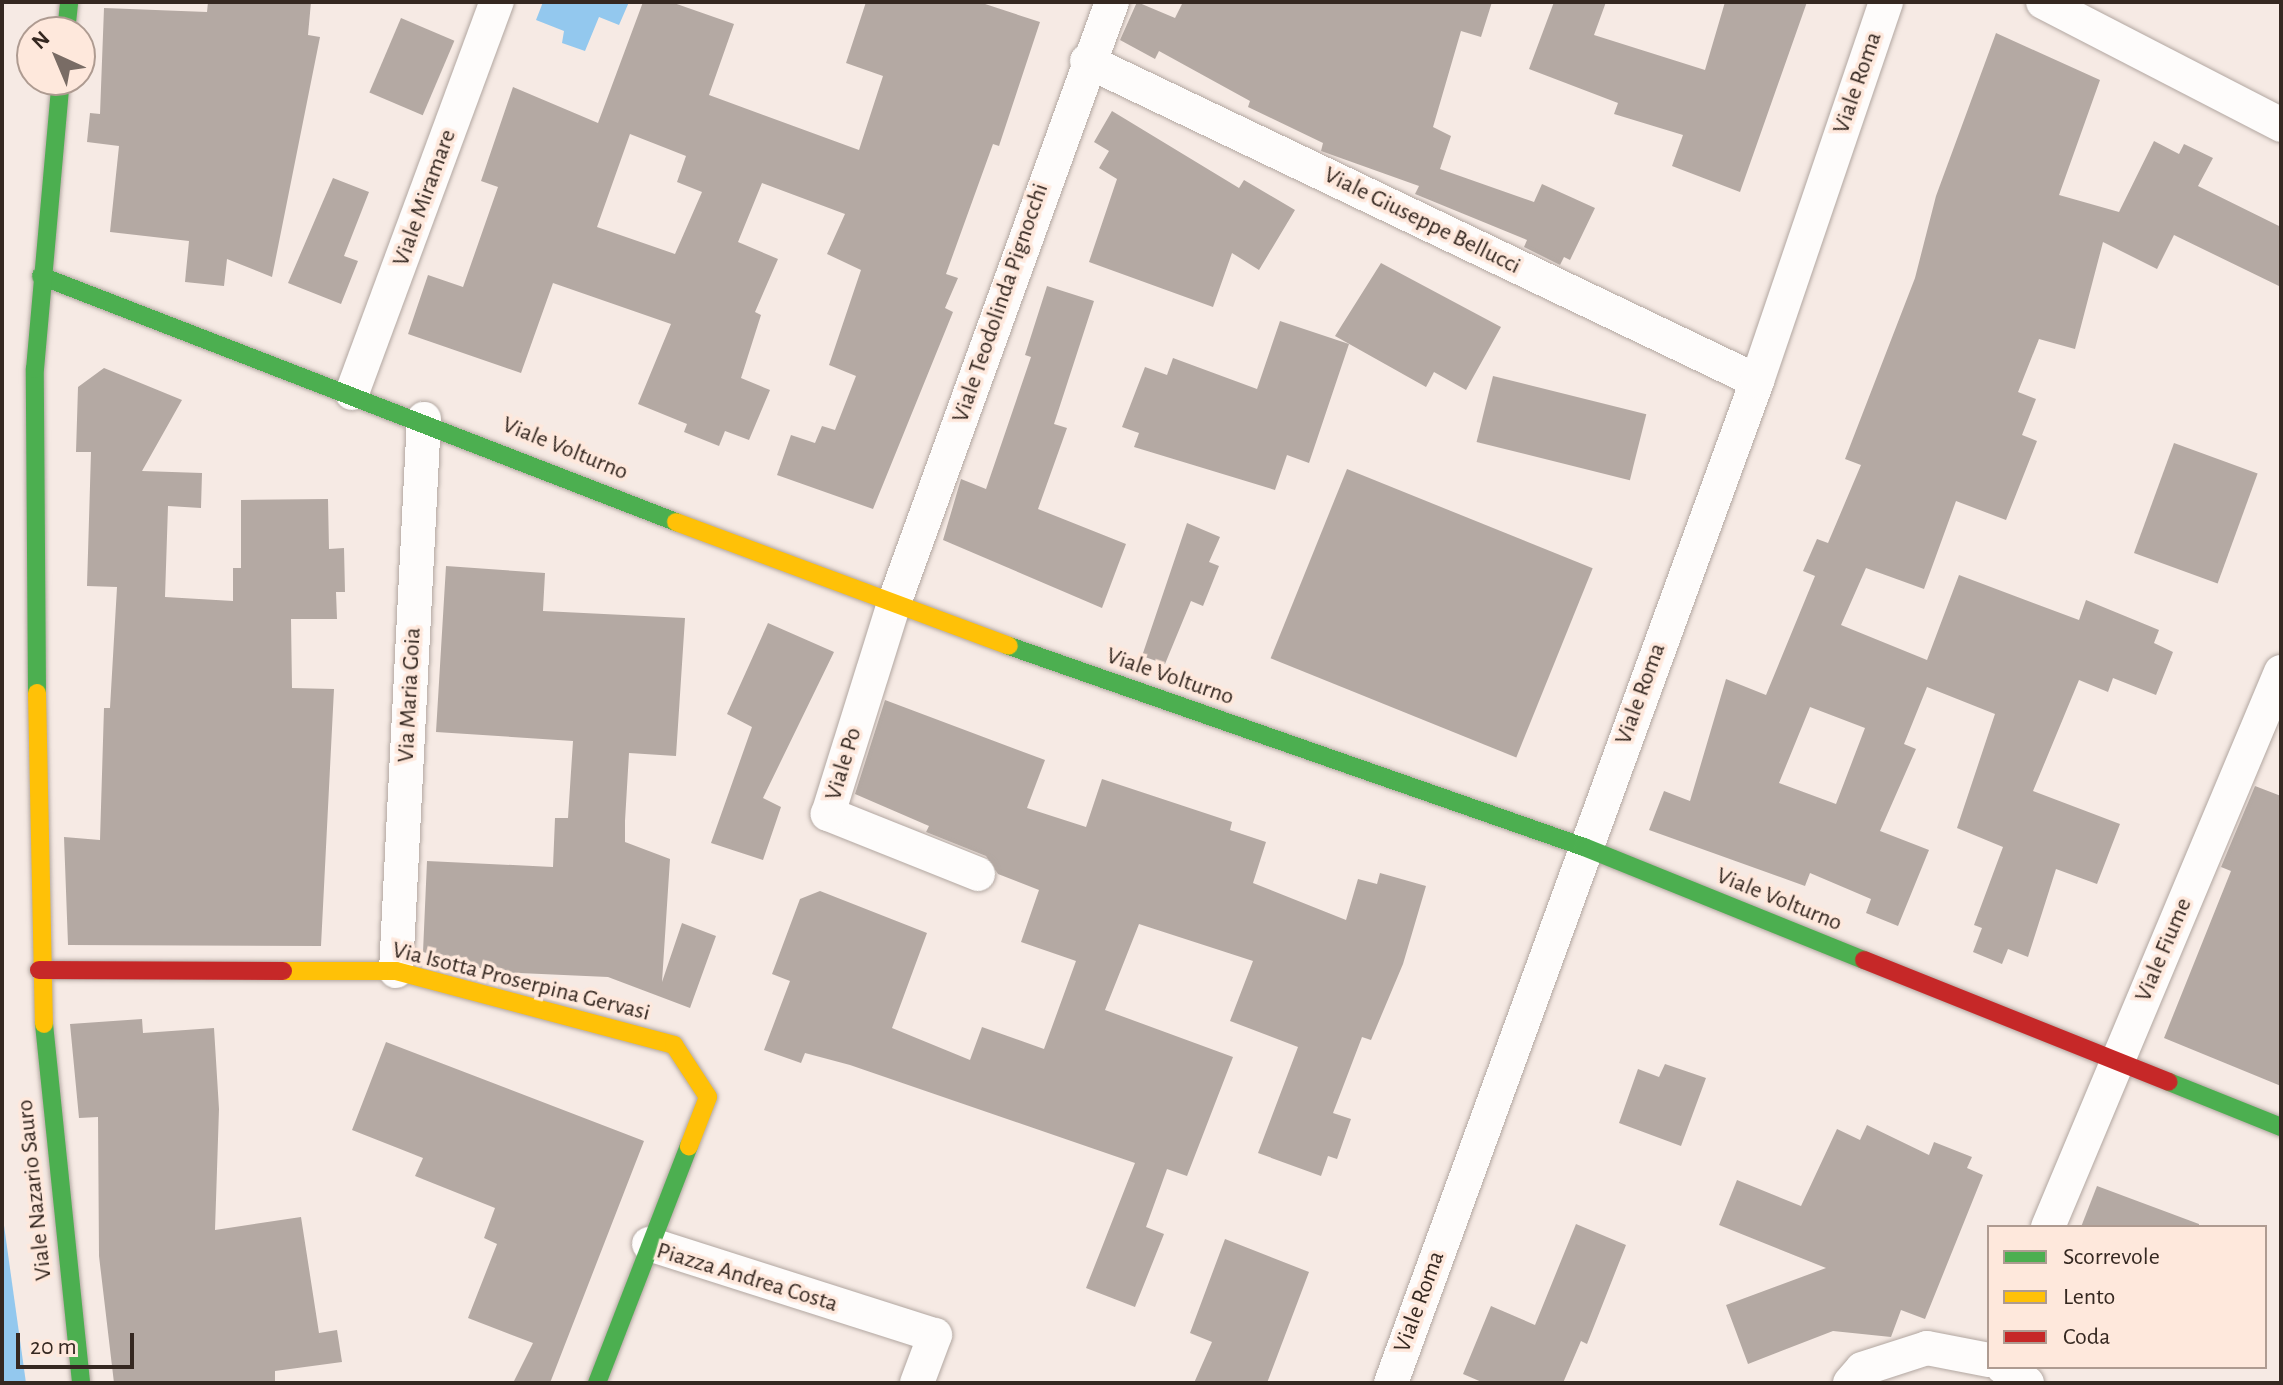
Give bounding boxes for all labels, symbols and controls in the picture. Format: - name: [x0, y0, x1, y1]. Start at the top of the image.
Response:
- north arrow: [16, 16, 96, 96]
- text: N: [28, 27, 54, 53]
- street label: Viale Roma: [1827, 28, 1889, 138]
- street label: Viale Miramare: [387, 126, 463, 270]
- street label: Viale Giuseppe Bellucci: [1319, 161, 1525, 281]
- street label: Viale Teodolinda Pignocchi: [947, 180, 1055, 426]
- street label: Viale Volturno: [498, 411, 632, 487]
- street label: Via Maria Goia: [392, 627, 428, 763]
- street label: Viale Roma: [1609, 639, 1673, 749]
- street label: Viale Volturno: [1102, 642, 1238, 712]
- street label: Viale Po: [819, 724, 869, 804]
- street label: Viale Volturno: [1712, 862, 1846, 938]
- street label: Viale Fiume: [2129, 894, 2199, 1006]
- street label: Via Isotta Proserpina Gervasi: [389, 936, 653, 1028]
- street label: Viale Nazario Sauro: [11, 1098, 59, 1282]
- legend: [1987, 1225, 2267, 1369]
- street label: Piazza Andrea Costa: [653, 1237, 841, 1319]
- text: Scorrevole: [2063, 1245, 2160, 1269]
- street label: Viale Roma: [1388, 1247, 1452, 1357]
- text: Lento: [2063, 1285, 2115, 1309]
- scale bar: [20, 1317, 138, 1367]
- text: Coda: [2063, 1325, 2110, 1349]
- text: 20 m: [30, 1335, 77, 1359]

